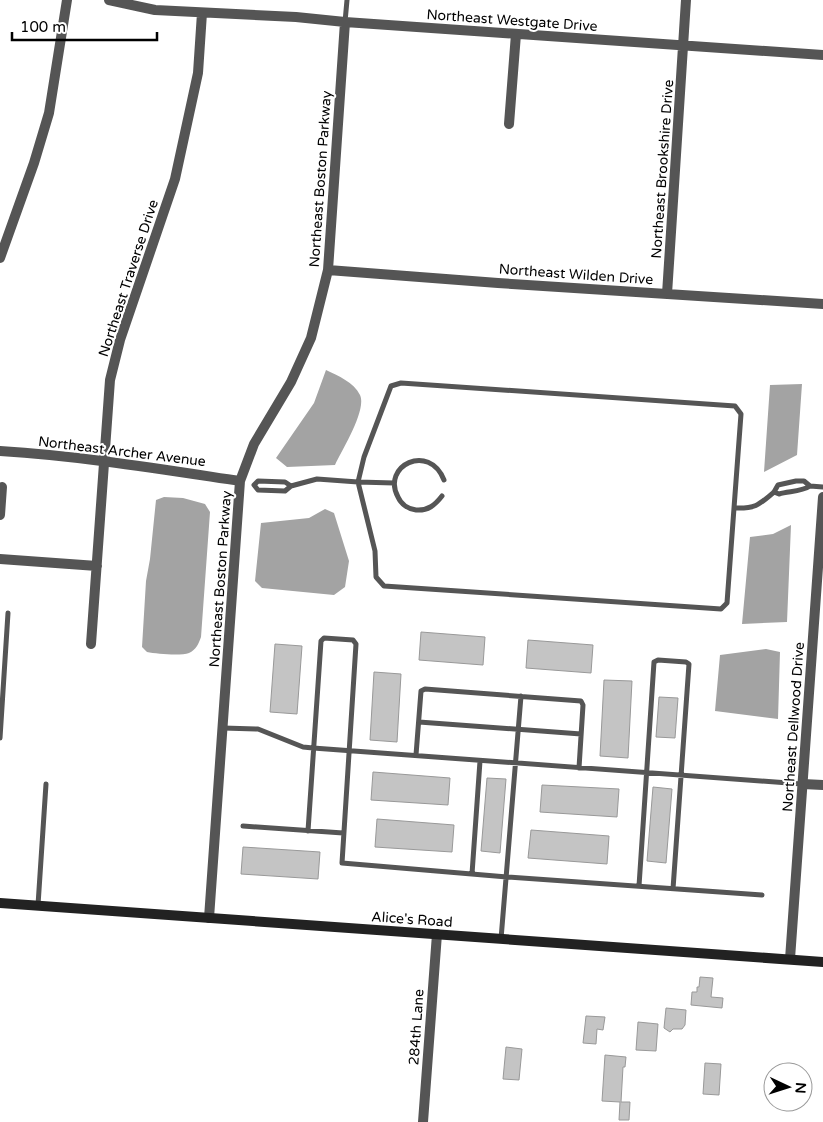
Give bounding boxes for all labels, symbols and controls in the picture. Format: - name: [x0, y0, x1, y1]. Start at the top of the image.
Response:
- street label: Northeast Westgate Drive: [426, 6, 598, 35]
- scale bar: [12, 10, 158, 42]
- text: 100 m: [20, 18, 66, 36]
- street label: Northeast Brookshire Drive: [648, 79, 677, 259]
- street label: Northeast Boston Parkway: [306, 90, 335, 268]
- street label: Northeast Traverse Drive: [95, 197, 162, 359]
- street label: Northeast Wilden Drive: [498, 261, 654, 288]
- street label: Northeast Archer Avenue: [37, 433, 207, 470]
- street label: Northeast Boston Parkway: [206, 490, 235, 668]
- street label: Northeast Dellwood Drive: [779, 641, 808, 813]
- street label: Alice's Road: [371, 908, 453, 931]
- street label: 284th Lane: [405, 988, 428, 1066]
- north arrow: [763, 1062, 813, 1112]
- text: N: [792, 1082, 809, 1094]

